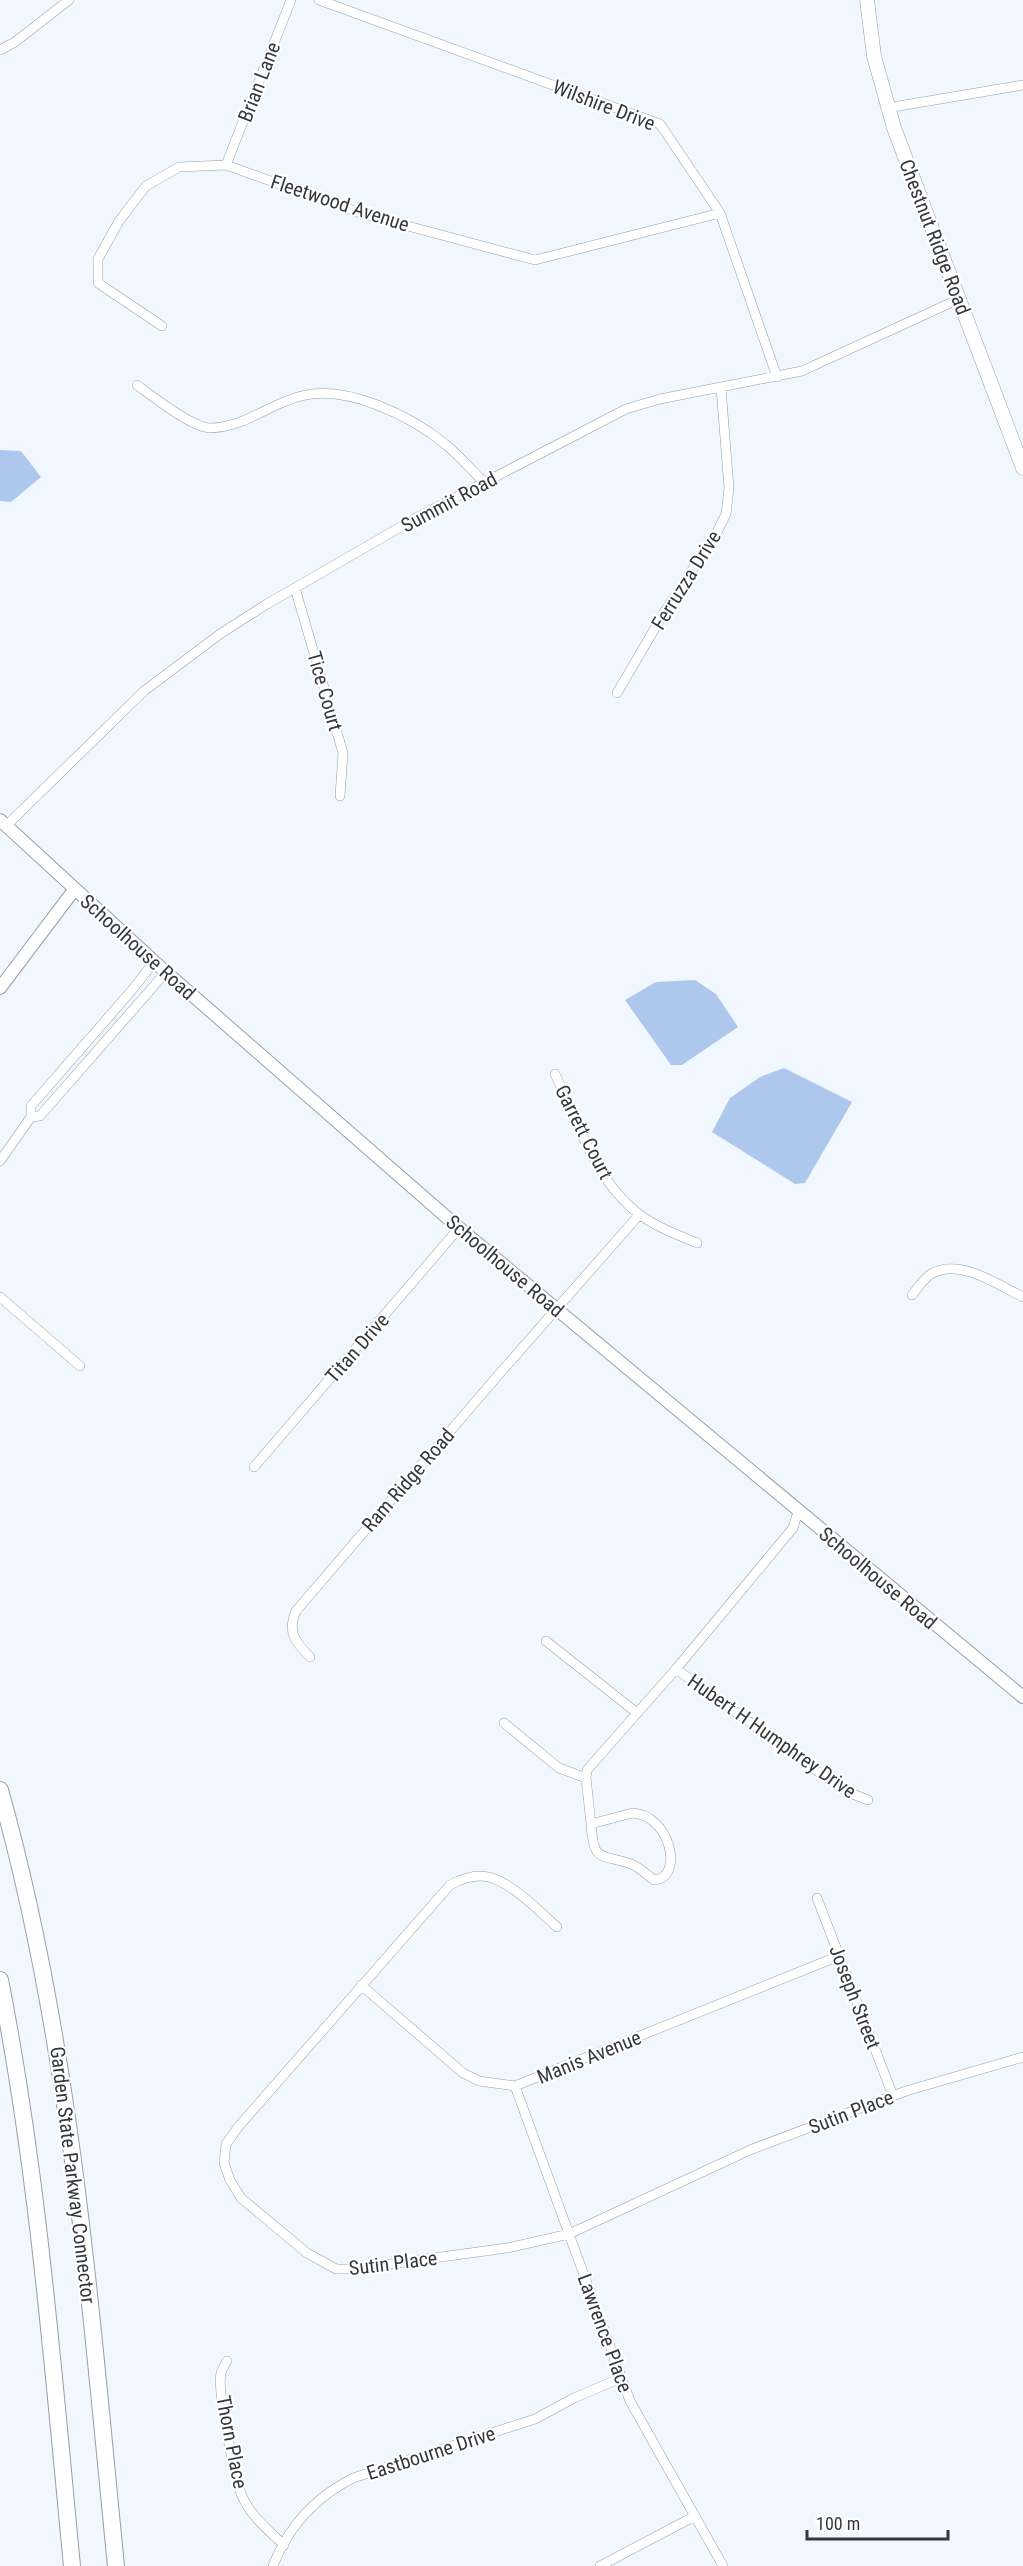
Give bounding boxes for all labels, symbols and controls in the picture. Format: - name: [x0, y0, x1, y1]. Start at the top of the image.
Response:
- street label: Brian Lane: [233, 39, 285, 125]
- street label: Wilshire Drive: [549, 75, 659, 135]
- street label: Chestnut Ridge Road: [894, 156, 976, 318]
- street label: Fleetwood Avenue: [268, 169, 412, 237]
- street label: Summit Road: [397, 467, 501, 537]
- street label: Ferruzza Drive: [646, 526, 726, 634]
- street label: Tice Court: [302, 648, 348, 734]
- street label: Schoolhouse Road: [76, 889, 200, 1005]
- street label: Garrett Court: [550, 1081, 618, 1183]
- street label: Schoolhouse Road: [441, 1210, 569, 1322]
- street label: Titan Drive: [320, 1308, 394, 1388]
- street label: Ram Ridge Road: [357, 1423, 459, 1537]
- street label: Schoolhouse Road: [814, 1522, 942, 1634]
- street label: Hubert H Humphrey Drive: [683, 1669, 861, 1803]
- street label: Joseph Street: [824, 1942, 886, 2052]
- street label: Manis Avenue: [533, 2025, 645, 2089]
- street label: Garden State Parkway Connector: [45, 2045, 101, 2305]
- street label: Sutin Place: [805, 2085, 897, 2139]
- street label: Sutin Place: [348, 2246, 438, 2280]
- street label: Lawrence Place: [572, 2271, 638, 2395]
- street label: Thorn Place: [211, 2393, 253, 2491]
- street label: Eastbourne Drive: [364, 2421, 498, 2485]
- scale bar: [807, 2503, 948, 2541]
- text: 100 m: [816, 2513, 860, 2534]

